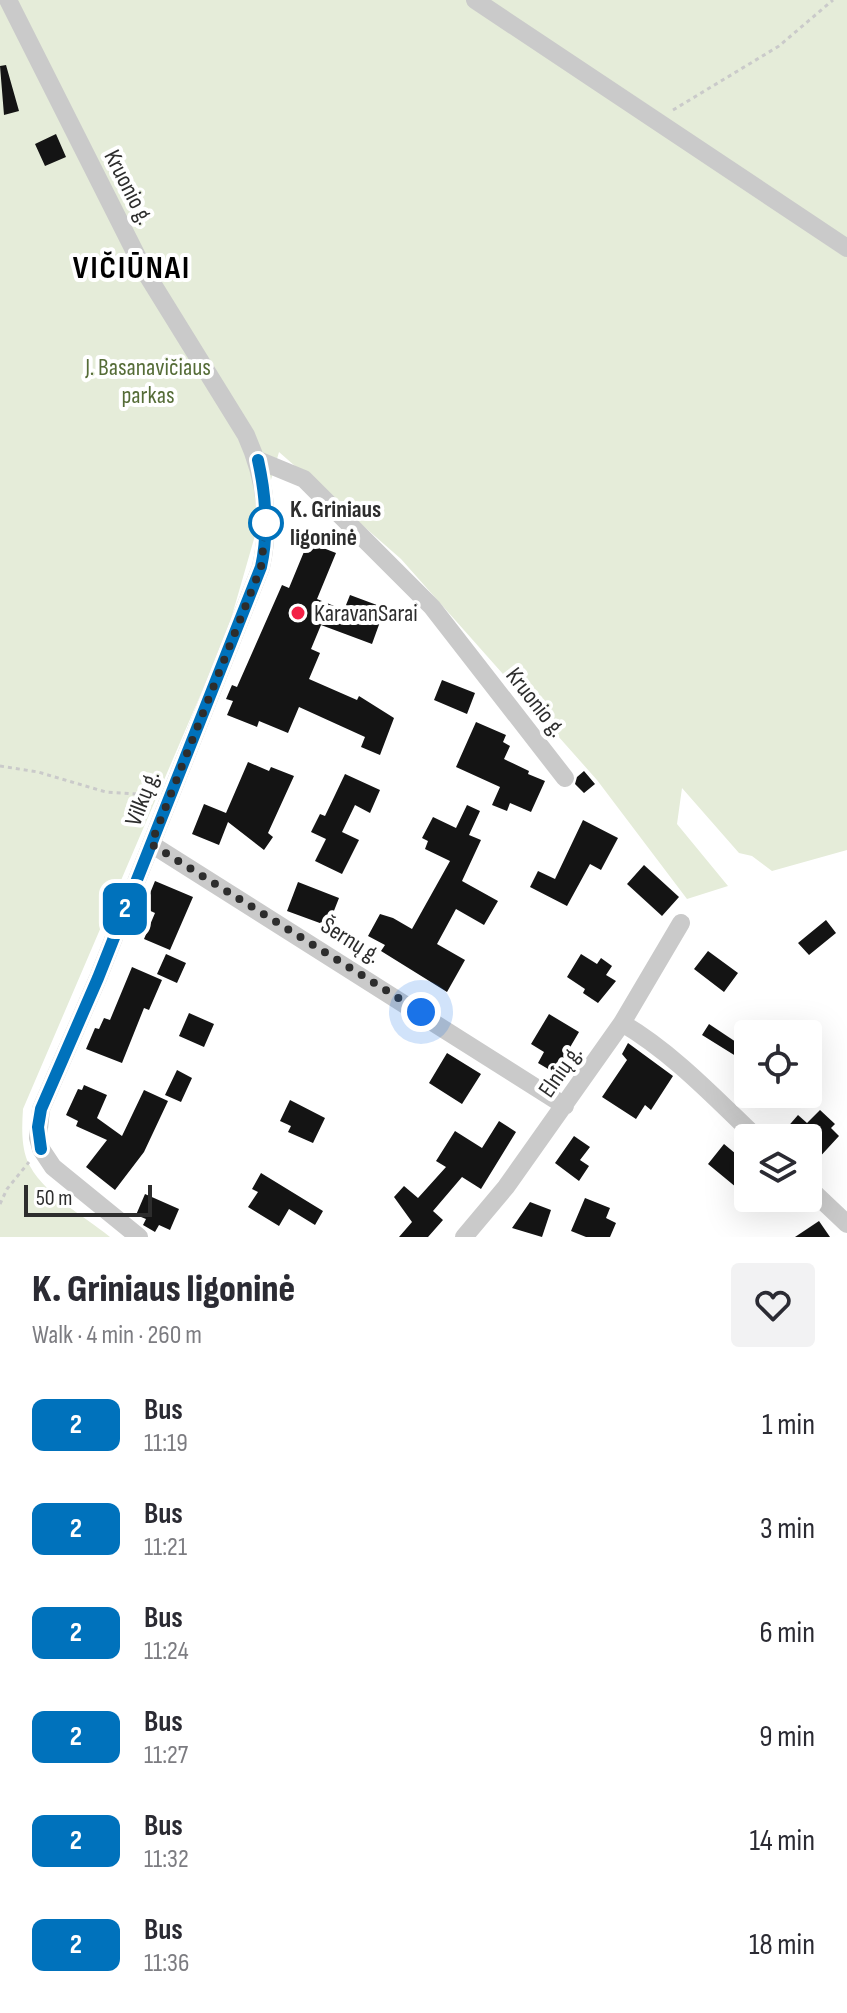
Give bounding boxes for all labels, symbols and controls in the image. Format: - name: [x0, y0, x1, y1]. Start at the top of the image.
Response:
- street label: Kruonio g.: [97, 145, 160, 230]
- district label: VIČIŪNAI: [73, 249, 191, 288]
- park label: J. Basanavičiaus parkas: [84, 353, 211, 410]
- place label: K. Griniaus ligoninė: [290, 495, 381, 552]
- marker: K. Griniaus ligoninė: [249, 506, 283, 540]
- place label: KaravanSarai: [314, 599, 418, 628]
- marker: KaravanSarai: [289, 604, 307, 622]
- street label: Kruonio g.: [499, 662, 572, 743]
- street label: Vilkų g.: [119, 766, 166, 830]
- line badge: 2: [99, 883, 151, 935]
- text: 2: [119, 892, 131, 925]
- street label: Šernų g.: [315, 911, 386, 970]
- your location: [401, 992, 441, 1032]
- map controls: [734, 1020, 822, 1212]
- button: locate: [734, 1020, 822, 1108]
- street label: Elnių g.: [532, 1040, 589, 1103]
- button: layers: [734, 1124, 822, 1212]
- scale bar: [24, 1181, 152, 1217]
- text: 50 m: [36, 1185, 72, 1212]
- button: heart: [731, 1263, 815, 1347]
- text: K. Griniaus ligoninė: [32, 1267, 295, 1312]
- text: Walk · 4 min · 260 m: [32, 1320, 202, 1351]
- text: Bus: [144, 1392, 183, 1428]
- text: 1 min: [762, 1407, 815, 1443]
- text: 2: [70, 1408, 82, 1441]
- text: 11:19: [144, 1428, 188, 1459]
- text: Bus: [144, 1496, 183, 1532]
- text: 3 min: [760, 1511, 815, 1547]
- text: 2: [70, 1512, 82, 1545]
- text: 11:21: [144, 1532, 187, 1563]
- text: Bus: [144, 1600, 183, 1636]
- text: 6 min: [759, 1615, 815, 1651]
- text: 2: [70, 1616, 82, 1649]
- text: 11:24: [144, 1636, 189, 1667]
- text: Bus: [144, 1704, 183, 1740]
- text: 9 min: [759, 1719, 815, 1755]
- text: 2: [70, 1720, 82, 1753]
- text: 11:27: [144, 1740, 188, 1771]
- text: Bus: [144, 1808, 183, 1844]
- text: 14 min: [750, 1823, 815, 1859]
- text: 2: [70, 1824, 82, 1857]
- text: 11:32: [144, 1844, 189, 1875]
- text: Bus: [144, 1912, 183, 1948]
- text: 18 min: [749, 1927, 815, 1963]
- text: 2: [70, 1928, 82, 1961]
- text: 11:36: [144, 1948, 189, 1979]

